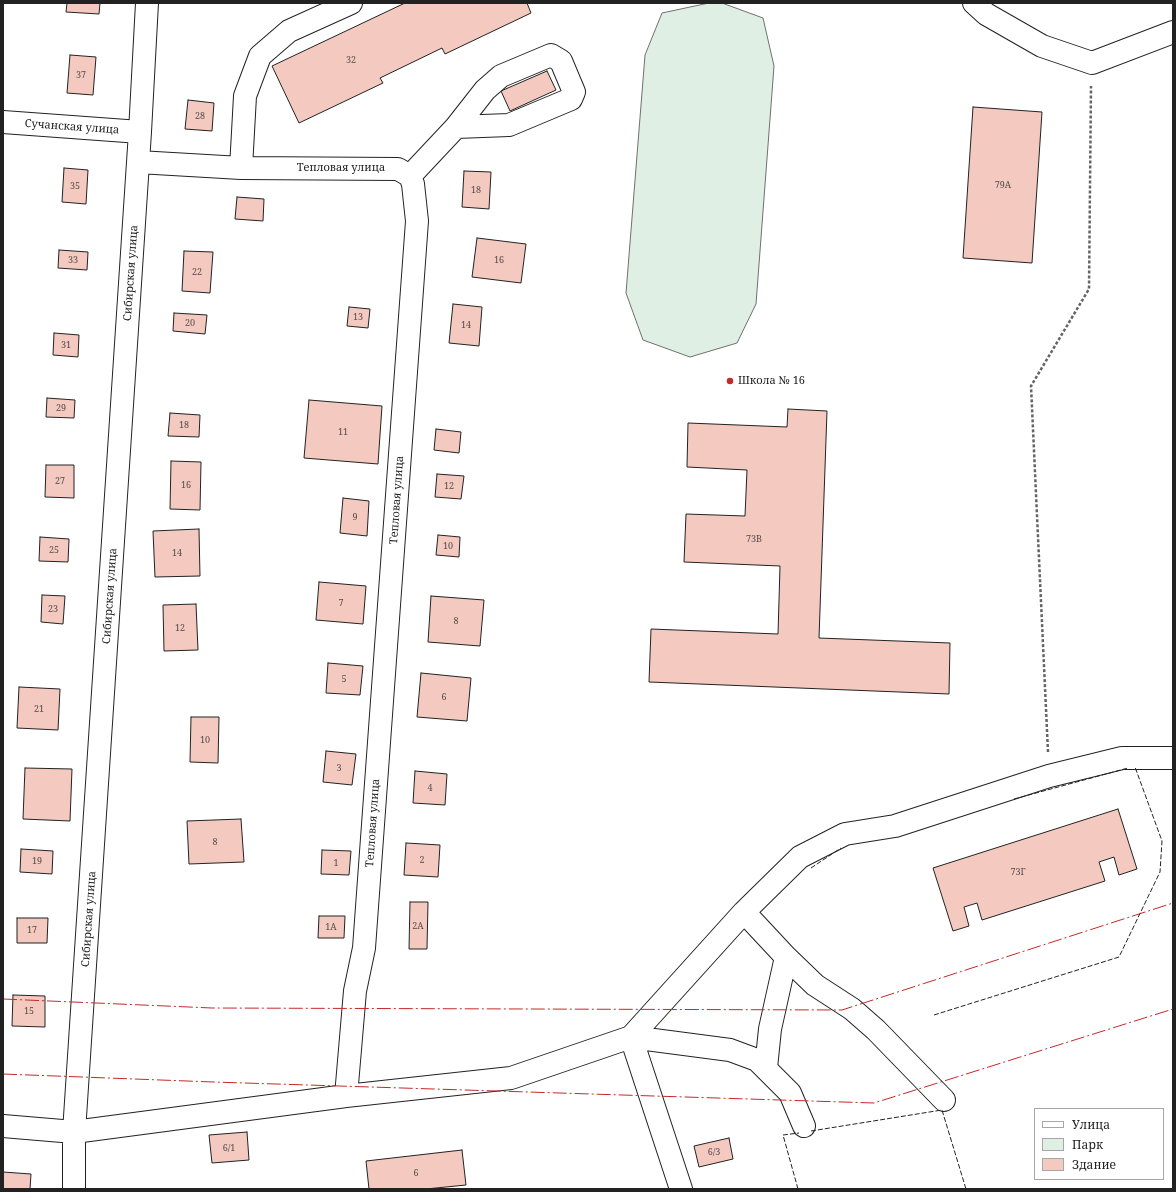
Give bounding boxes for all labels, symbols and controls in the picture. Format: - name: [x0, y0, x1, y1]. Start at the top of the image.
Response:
- house number: 32: [346, 55, 356, 65]
- house number: 37: [76, 70, 86, 80]
- house number: 28: [195, 111, 205, 121]
- street label: Сучанская улица: [24, 117, 120, 137]
- street label: Тепловая улица: [297, 161, 385, 175]
- house number: 79А: [995, 180, 1011, 190]
- house number: 35: [70, 181, 80, 191]
- house number: 18: [471, 185, 481, 195]
- street label: Сибирская улица: [121, 225, 141, 321]
- house number: 33: [68, 255, 78, 265]
- house number: 16: [494, 255, 504, 265]
- house number: 22: [192, 267, 202, 277]
- house number: 13: [353, 312, 363, 322]
- house number: 20: [185, 318, 195, 328]
- house number: 14: [461, 320, 471, 330]
- house number: 31: [61, 340, 71, 350]
- place label: Школа № 16: [738, 374, 805, 388]
- marker: Школа № 16: [725, 376, 735, 386]
- house number: 29: [56, 403, 66, 413]
- house number: 18: [179, 420, 189, 430]
- house number: 11: [338, 427, 348, 437]
- street label: Тепловая улица: [387, 455, 407, 545]
- house number: 27: [55, 476, 65, 486]
- house number: 16: [181, 480, 191, 490]
- house number: 12: [444, 481, 454, 491]
- house number: 9: [352, 512, 358, 522]
- house number: 73В: [746, 534, 762, 544]
- house number: 10: [443, 541, 453, 551]
- house number: 25: [49, 545, 59, 555]
- street label: Сибирская улица: [100, 548, 120, 644]
- house number: 14: [172, 548, 182, 558]
- house number: 7: [338, 598, 344, 608]
- house number: 23: [48, 604, 58, 614]
- house number: 8: [453, 616, 459, 626]
- house number: 12: [175, 623, 185, 633]
- house number: 5: [341, 674, 347, 684]
- house number: 6: [441, 692, 447, 702]
- house number: 21: [34, 704, 44, 714]
- house number: 10: [200, 735, 210, 745]
- house number: 3: [336, 763, 342, 773]
- street label: Тепловая улица: [363, 778, 383, 868]
- house number: 4: [427, 783, 433, 793]
- house number: 8: [212, 837, 218, 847]
- house number: 2: [419, 855, 425, 865]
- house number: 19: [32, 856, 42, 866]
- house number: 1: [333, 858, 339, 868]
- house number: 73Г: [1010, 867, 1026, 877]
- street label: Сибирская улица: [79, 871, 99, 967]
- house number: 2А: [412, 921, 424, 931]
- house number: 1А: [325, 922, 337, 932]
- house number: 17: [27, 925, 37, 935]
- house number: 15: [24, 1006, 34, 1016]
- legend: [1034, 1108, 1164, 1180]
- text: Улица: [1072, 1116, 1110, 1133]
- text: Парк: [1072, 1136, 1103, 1153]
- house number: 6/1: [223, 1143, 235, 1153]
- house number: 6/3: [708, 1147, 720, 1157]
- text: Здание: [1072, 1156, 1116, 1173]
- house number: 6: [413, 1168, 419, 1178]

